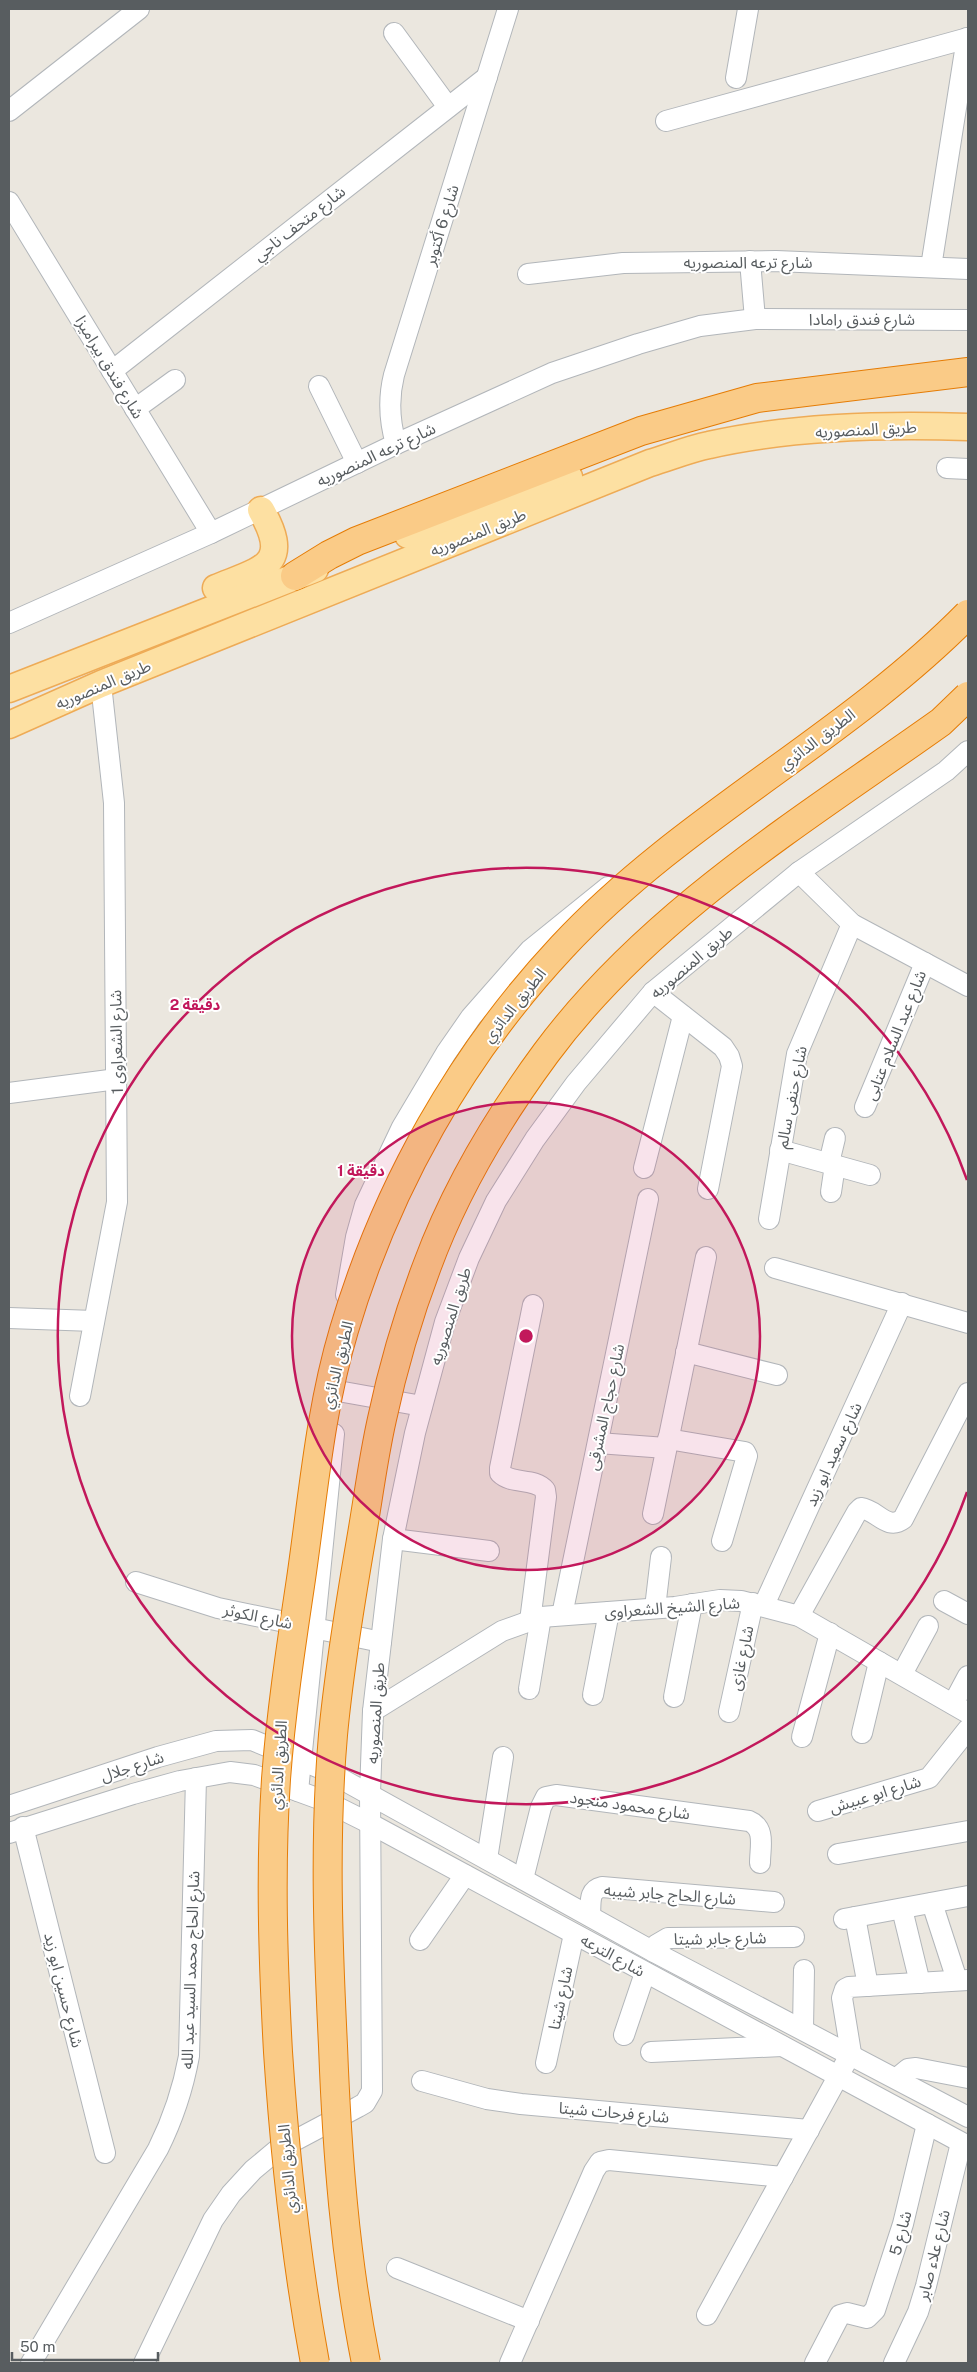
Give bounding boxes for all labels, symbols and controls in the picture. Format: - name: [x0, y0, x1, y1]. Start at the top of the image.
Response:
- street label: شارع متحف ناجي: [250, 182, 351, 267]
- street label: شارع 6 أكتوبر: [420, 182, 466, 270]
- street label: شارع ترعه المنصوريه: [684, 253, 812, 275]
- street label: شارع فندق رامادا: [809, 310, 915, 332]
- street label: شارع فندق بيراميزا: [69, 312, 148, 424]
- street label: طريق المنصوريه: [815, 417, 918, 443]
- street label: شارع ترعه المنصوريه: [314, 419, 440, 493]
- street label: طريق المنصوريه: [427, 505, 529, 561]
- street label: طريق المنصوريه: [53, 656, 154, 714]
- street label: الطريق الدائري: [776, 705, 861, 776]
- street label: طريق المنصوريه: [646, 922, 737, 1003]
- street label: الطريق الدائري: [479, 964, 552, 1048]
- street label: شارع عبد السلام عتابى: [861, 967, 933, 1104]
- street label: شارع الشعراوى 1: [106, 990, 130, 1094]
- text: 2 دقيقة: [170, 996, 221, 1013]
- street label: شارع حنفى سالم: [772, 1044, 814, 1150]
- text: 1 دقيقة: [337, 1162, 385, 1179]
- street label: طريق المنصوريه: [426, 1265, 476, 1368]
- street label: الطريق الدائري: [317, 1319, 360, 1412]
- centre of rings: [517, 1327, 535, 1345]
- street label: شارع حجاج المشرقى: [583, 1342, 631, 1473]
- street label: شارع سعيد ابو زيد: [801, 1399, 869, 1511]
- street label: شارع الشيخ الشعراوى: [604, 1593, 741, 1625]
- street label: شارع الكوثر: [220, 1600, 294, 1636]
- street label: شارع غازى: [725, 1624, 761, 1693]
- street label: طريق المنصوريه: [362, 1661, 390, 1764]
- street label: الطريق الدائري: [266, 1720, 294, 1811]
- street label: شارع جلال: [98, 1747, 167, 1788]
- street label: شارع ابو عبيش: [827, 1772, 924, 1820]
- street label: شارع محمود منجود: [568, 1788, 691, 1826]
- street label: شارع الحاج محمد السيد عبد الله: [178, 1870, 206, 2070]
- street label: شارع الحاج جابر شيبه: [603, 1880, 737, 1912]
- street label: شارع جابر شيتا: [673, 1928, 767, 1952]
- street label: شارع الترعه: [576, 1930, 648, 1984]
- street label: شارع حسين ابو زيد: [37, 1931, 87, 2050]
- street label: شارع شيتا: [545, 1965, 579, 2032]
- street label: شارع فرحات شيتا: [558, 2098, 670, 2130]
- street label: الطريق الدائري: [274, 2123, 304, 2215]
- street label: شارع علاء صابر: [913, 2208, 957, 2304]
- street label: شارع 5: [885, 2209, 918, 2258]
- scale bar: [12, 2330, 159, 2362]
- text: 50 m: [20, 2338, 55, 2355]

